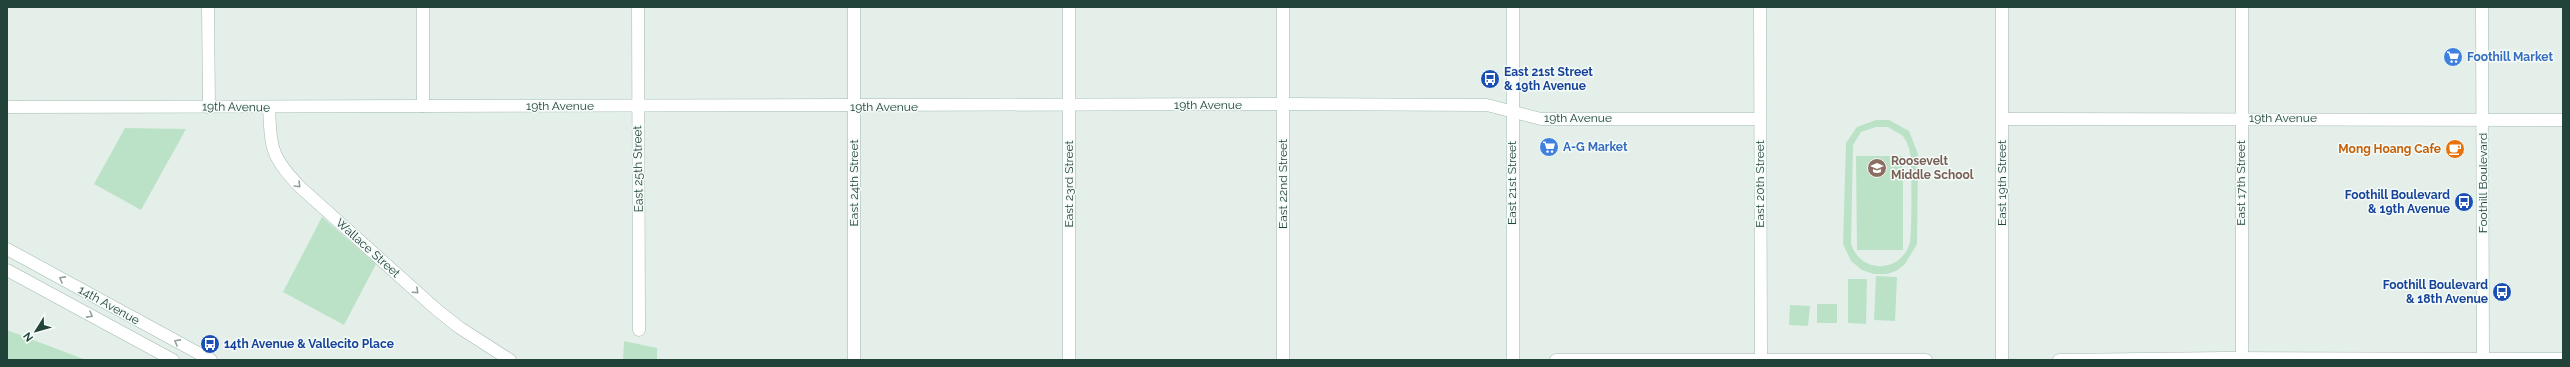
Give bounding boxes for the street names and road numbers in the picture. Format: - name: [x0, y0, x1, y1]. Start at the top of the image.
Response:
- street label: 19th Avenue: [1174, 98, 1242, 112]
- street label: 19th Avenue: [202, 99, 270, 115]
- street label: 19th Avenue: [526, 99, 594, 113]
- street label: 19th Avenue: [850, 100, 918, 114]
- street label: 19th Avenue: [1544, 111, 1612, 125]
- street label: 19th Avenue: [2249, 111, 2317, 125]
- street label: East 25th Street: [630, 125, 646, 213]
- street label: Foothill Boulevard: [2476, 133, 2490, 233]
- street label: East 22nd Street: [1276, 139, 1290, 229]
- street label: East 24th Street: [847, 140, 861, 226]
- street label: East 23rd Street: [1062, 140, 1076, 228]
- street label: East 20th Street: [1753, 140, 1767, 228]
- street label: East 19th Street: [1995, 140, 2009, 226]
- street label: East 17th Street: [2234, 140, 2248, 226]
- street label: East 21st Street: [1505, 141, 1519, 225]
- street label: Wallace Street: [333, 216, 403, 280]
- street label: 14th Avenue: [76, 283, 142, 327]

